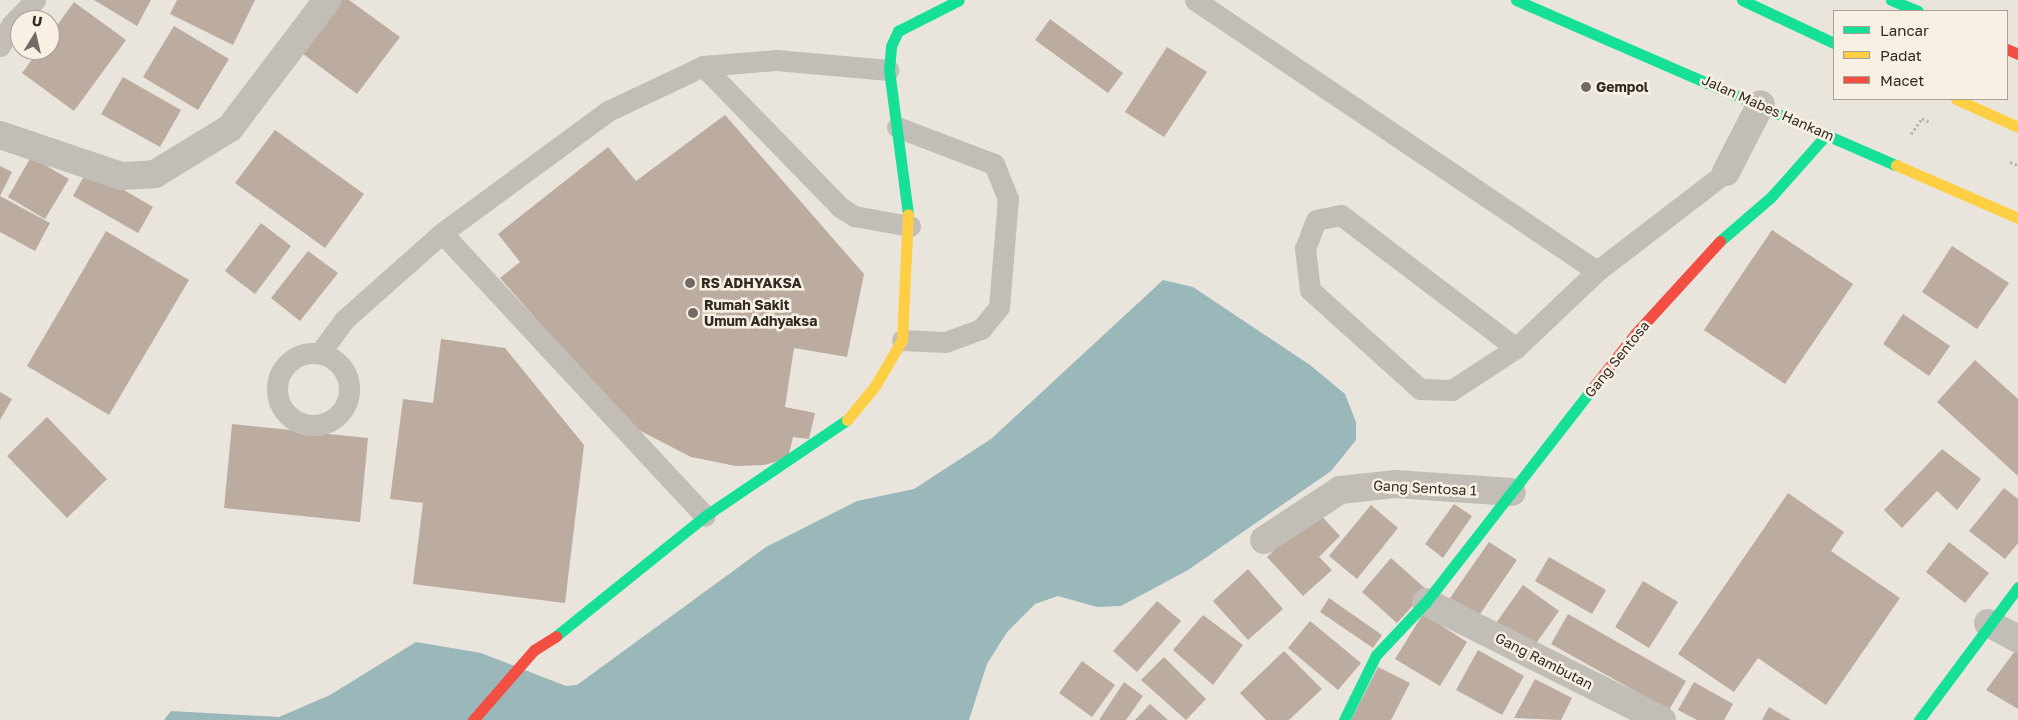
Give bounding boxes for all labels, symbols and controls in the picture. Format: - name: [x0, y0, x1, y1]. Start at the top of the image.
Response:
- north arrow: [10, 10, 60, 60]
- legend: [1833, 10, 2008, 100]
- text: U: [31, 11, 44, 30]
- text: Lancar: [1880, 21, 1929, 39]
- text: Padat: [1880, 46, 1922, 64]
- street label: Jalan Mabes Hankam: [1699, 71, 1837, 145]
- text: Macet: [1880, 71, 1924, 89]
- place label: Gempol: [1596, 79, 1648, 95]
- marker: Gempol: [1580, 81, 1592, 93]
- place label: RS ADHYAKSA: [701, 275, 802, 291]
- marker: RS ADHYAKSA: [683, 276, 697, 290]
- place label: Rumah Sakit Umum Adhyaksa: [704, 297, 817, 330]
- marker: Rumah Sakit Umum Adhyaksa: [686, 306, 700, 320]
- street label: Gang Sentosa: [1581, 317, 1653, 401]
- street label: Gang Sentosa 1: [1373, 477, 1477, 499]
- street label: Gang Rambutan: [1492, 629, 1596, 693]

